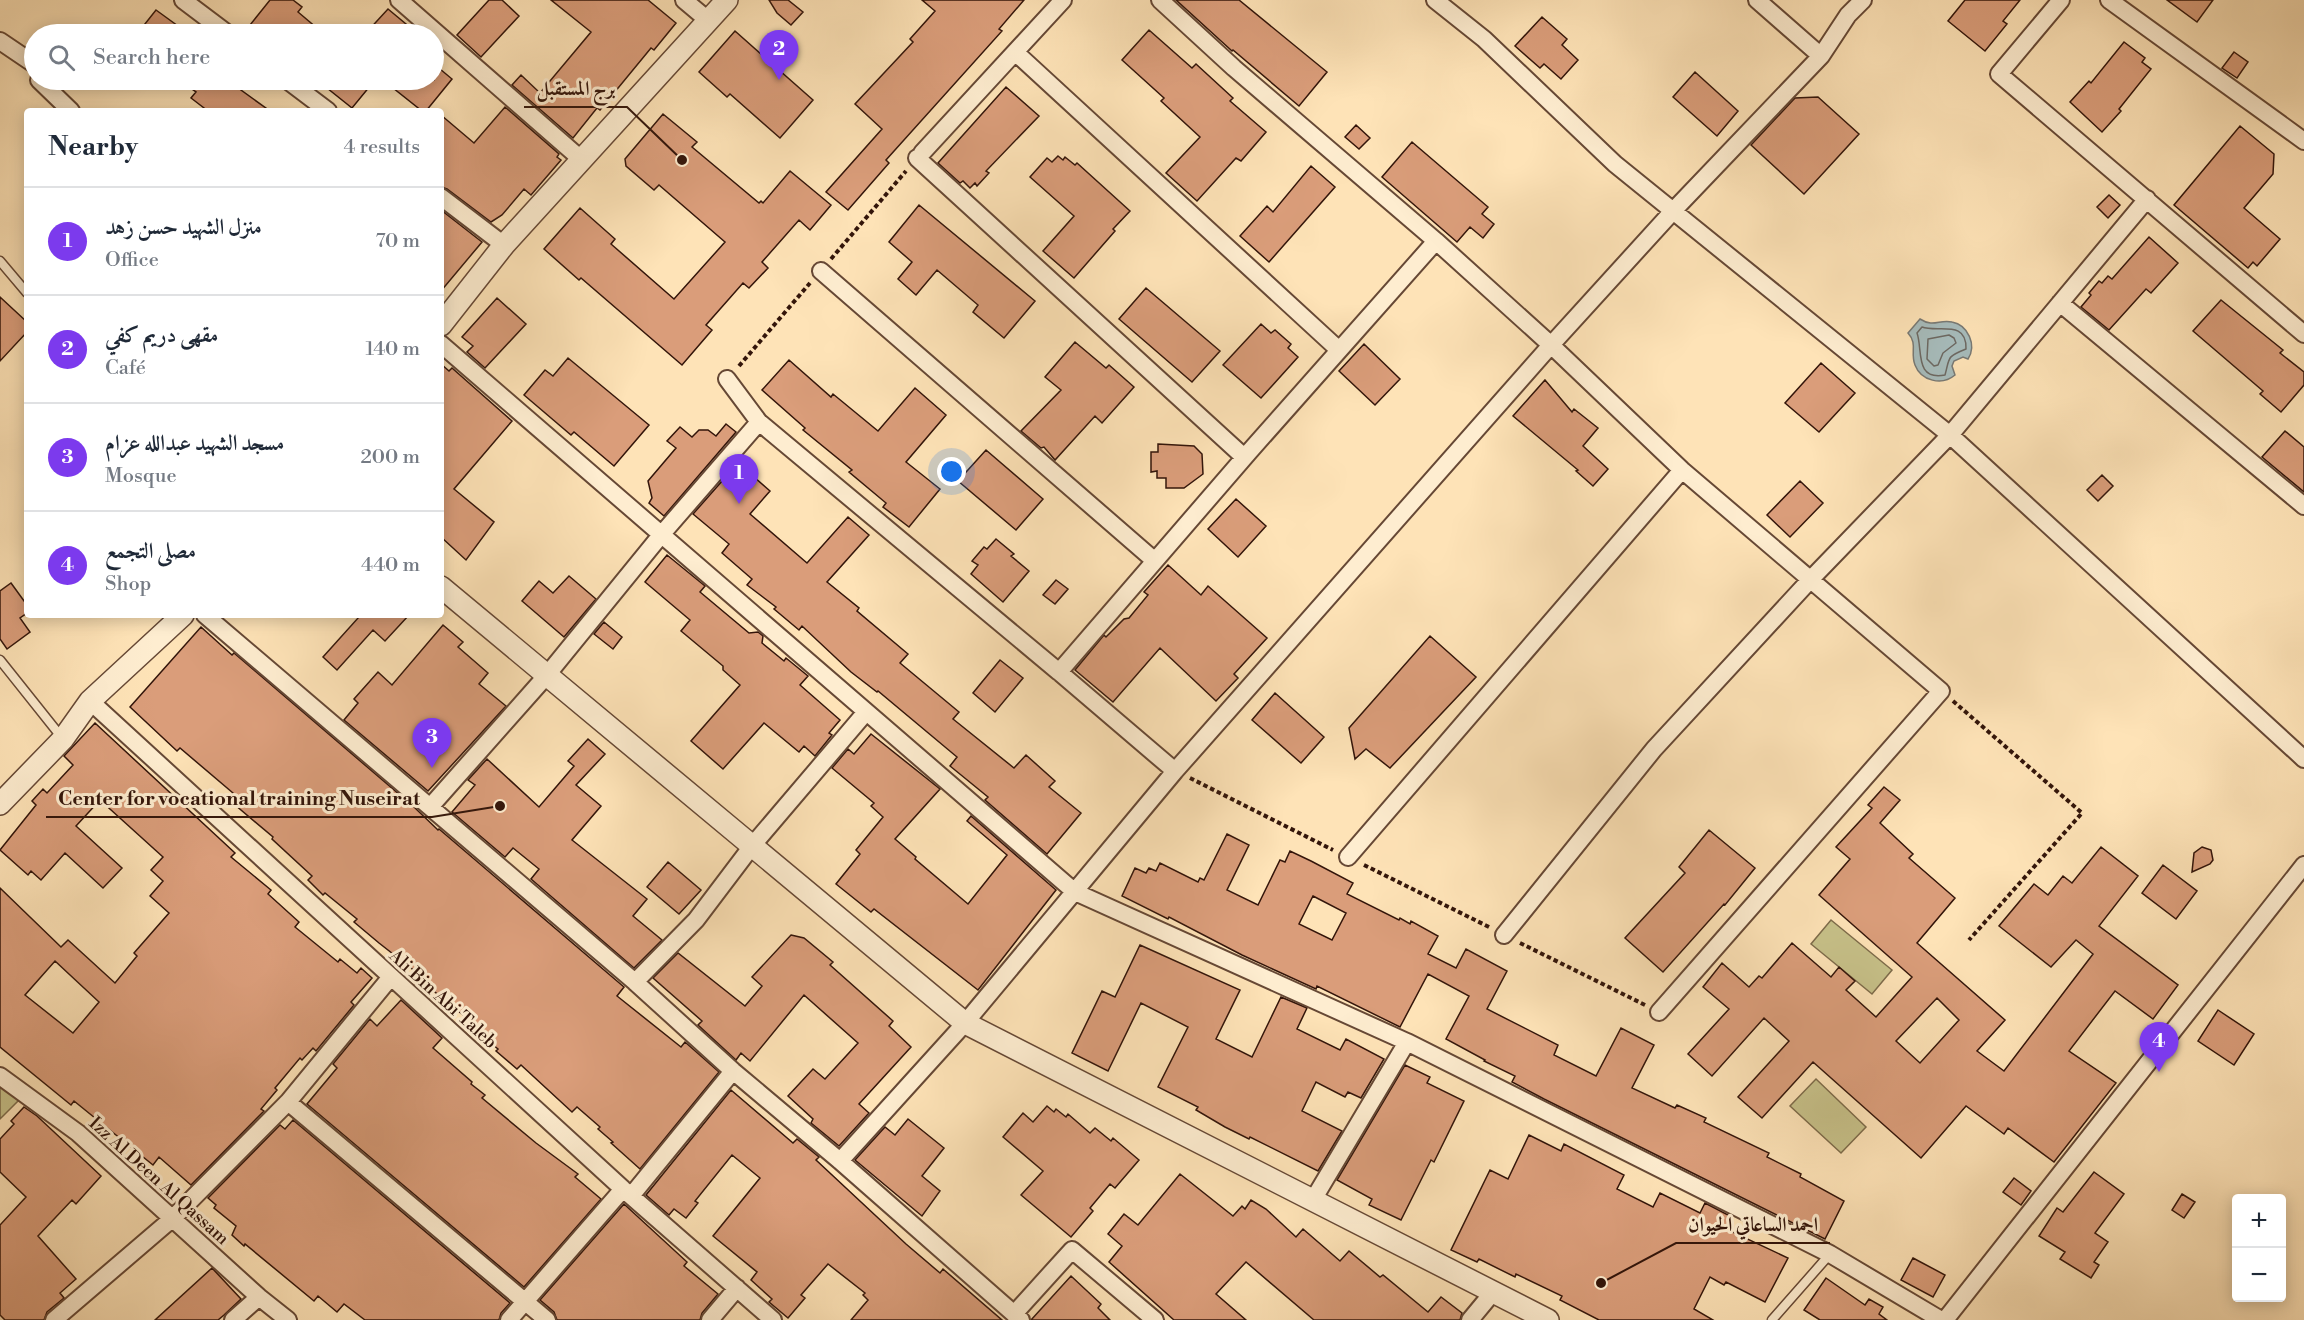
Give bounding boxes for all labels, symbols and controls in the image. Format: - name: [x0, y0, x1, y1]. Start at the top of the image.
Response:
- search box: [24, 24, 444, 90]
- pin: 2: [760, 31, 798, 80]
- icon: search: [45, 41, 78, 74]
- text: Search here: [93, 44, 210, 71]
- callout: برج المستقبل: [524, 69, 627, 107]
- text: برج المستقبل: [536, 77, 616, 107]
- text: Nearby: [48, 131, 138, 163]
- text: 4 results: [343, 135, 420, 160]
- text: منزل الشهيد حسن زهد: [105, 214, 262, 241]
- text: 1: [63, 229, 72, 254]
- text: 70 m: [376, 229, 420, 254]
- text: Office: [105, 248, 159, 273]
- text: مقهى دريم كفي: [105, 322, 218, 349]
- text: 2: [61, 337, 74, 362]
- text: 140 m: [365, 337, 420, 362]
- text: Café: [105, 356, 146, 381]
- text: مسجد الشهيد عبدالله عزام: [105, 430, 284, 457]
- text: 3: [61, 445, 74, 470]
- text: 200 m: [360, 445, 420, 470]
- pin: 1: [720, 454, 758, 504]
- your location: [937, 457, 966, 486]
- text: Mosque: [105, 464, 177, 489]
- text: مصلى التجمع: [105, 538, 196, 565]
- text: 4: [61, 553, 74, 578]
- text: 440 m: [361, 553, 420, 578]
- text: Shop: [105, 572, 151, 597]
- pin: 3: [412, 718, 452, 768]
- callout: Center for vocational training Nuseirat: [46, 779, 432, 817]
- text: Center for vocational training Nuseirat: [58, 787, 421, 812]
- street label: Ali Bin Abi Taleb: [383, 944, 502, 1054]
- pin: 4: [2140, 1022, 2178, 1072]
- street label: Izz Al Deen Al Qassam: [84, 1112, 234, 1250]
- map controls: [2232, 1194, 2286, 1302]
- button: +: [2232, 1194, 2286, 1248]
- callout: احمد الساعاتي الحيوان: [1676, 1205, 1830, 1243]
- text: احمد الساعاتي الحيوان: [1688, 1213, 1818, 1240]
- button: −: [2232, 1248, 2286, 1302]

